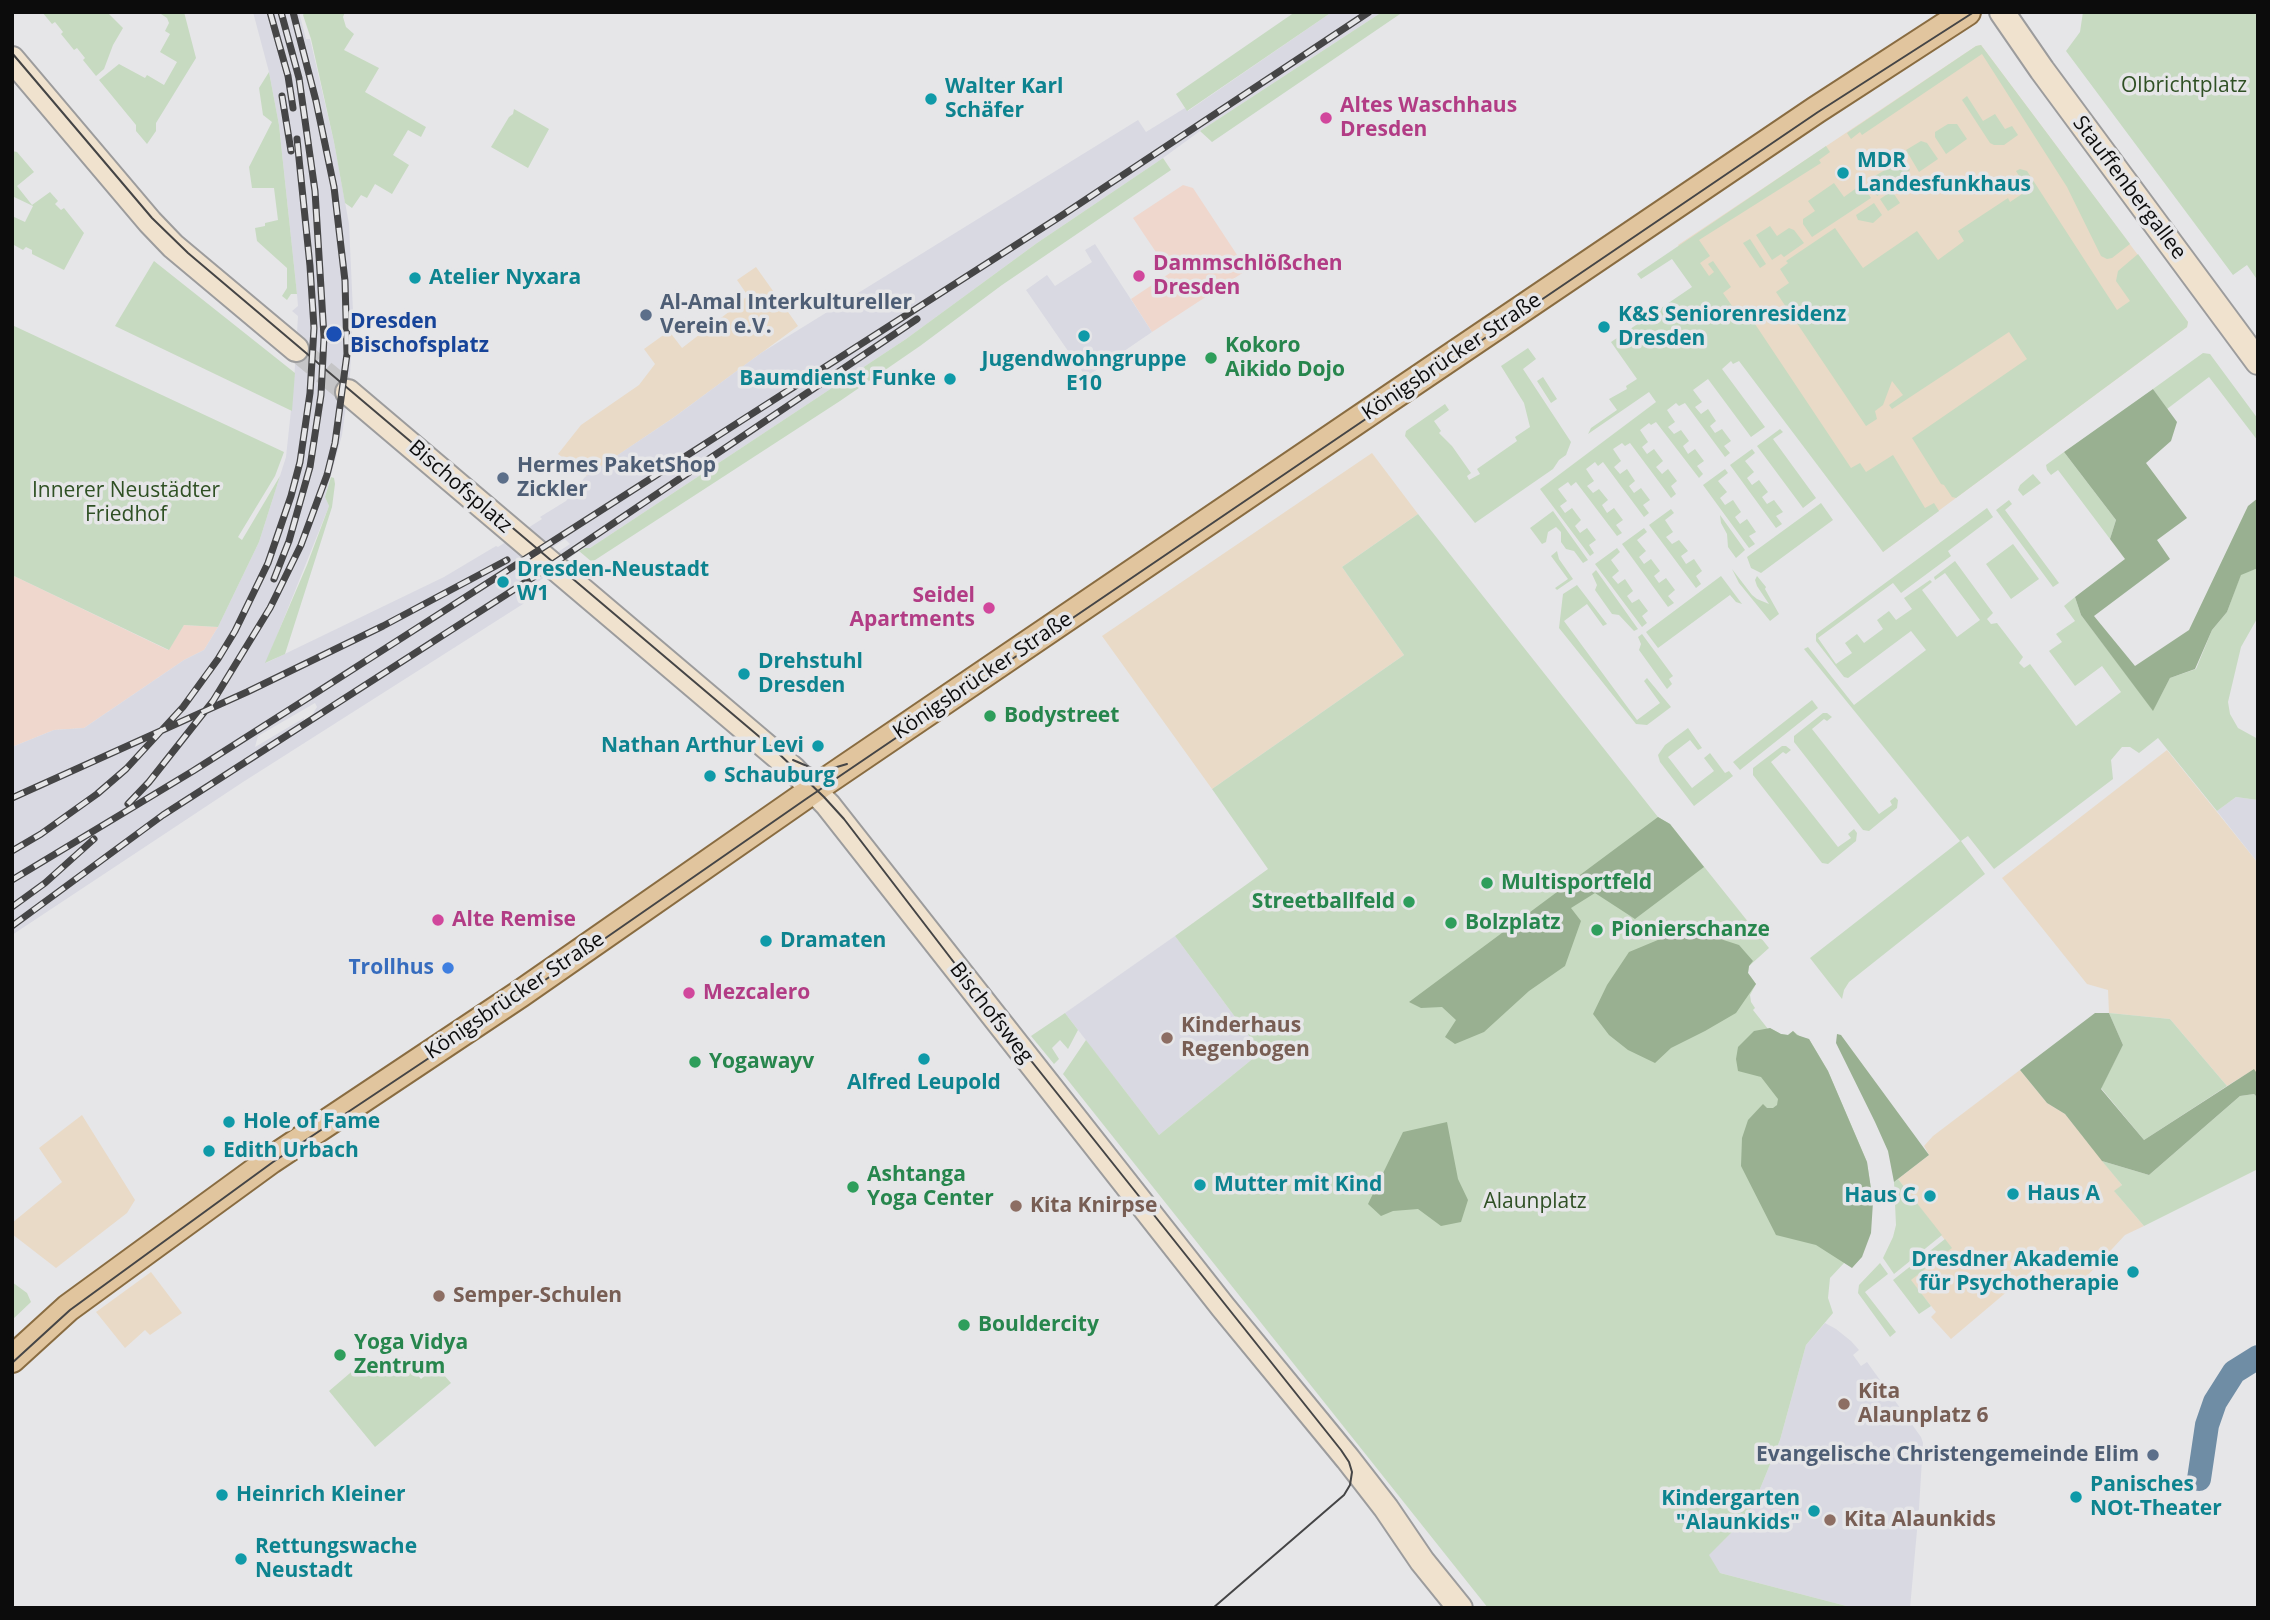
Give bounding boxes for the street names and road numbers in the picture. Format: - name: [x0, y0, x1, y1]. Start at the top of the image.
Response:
- street label: Stauffenbergallee: [2067, 111, 2191, 265]
- street label: Königsbrücker Straße: [1358, 288, 1546, 426]
- street label: Bischofsplatz: [403, 435, 517, 539]
- street label: Königsbrücker Straße: [889, 607, 1077, 745]
- street label: Königsbrücker Straße: [421, 927, 609, 1065]
- street label: Bischofsweg: [944, 958, 1038, 1068]

